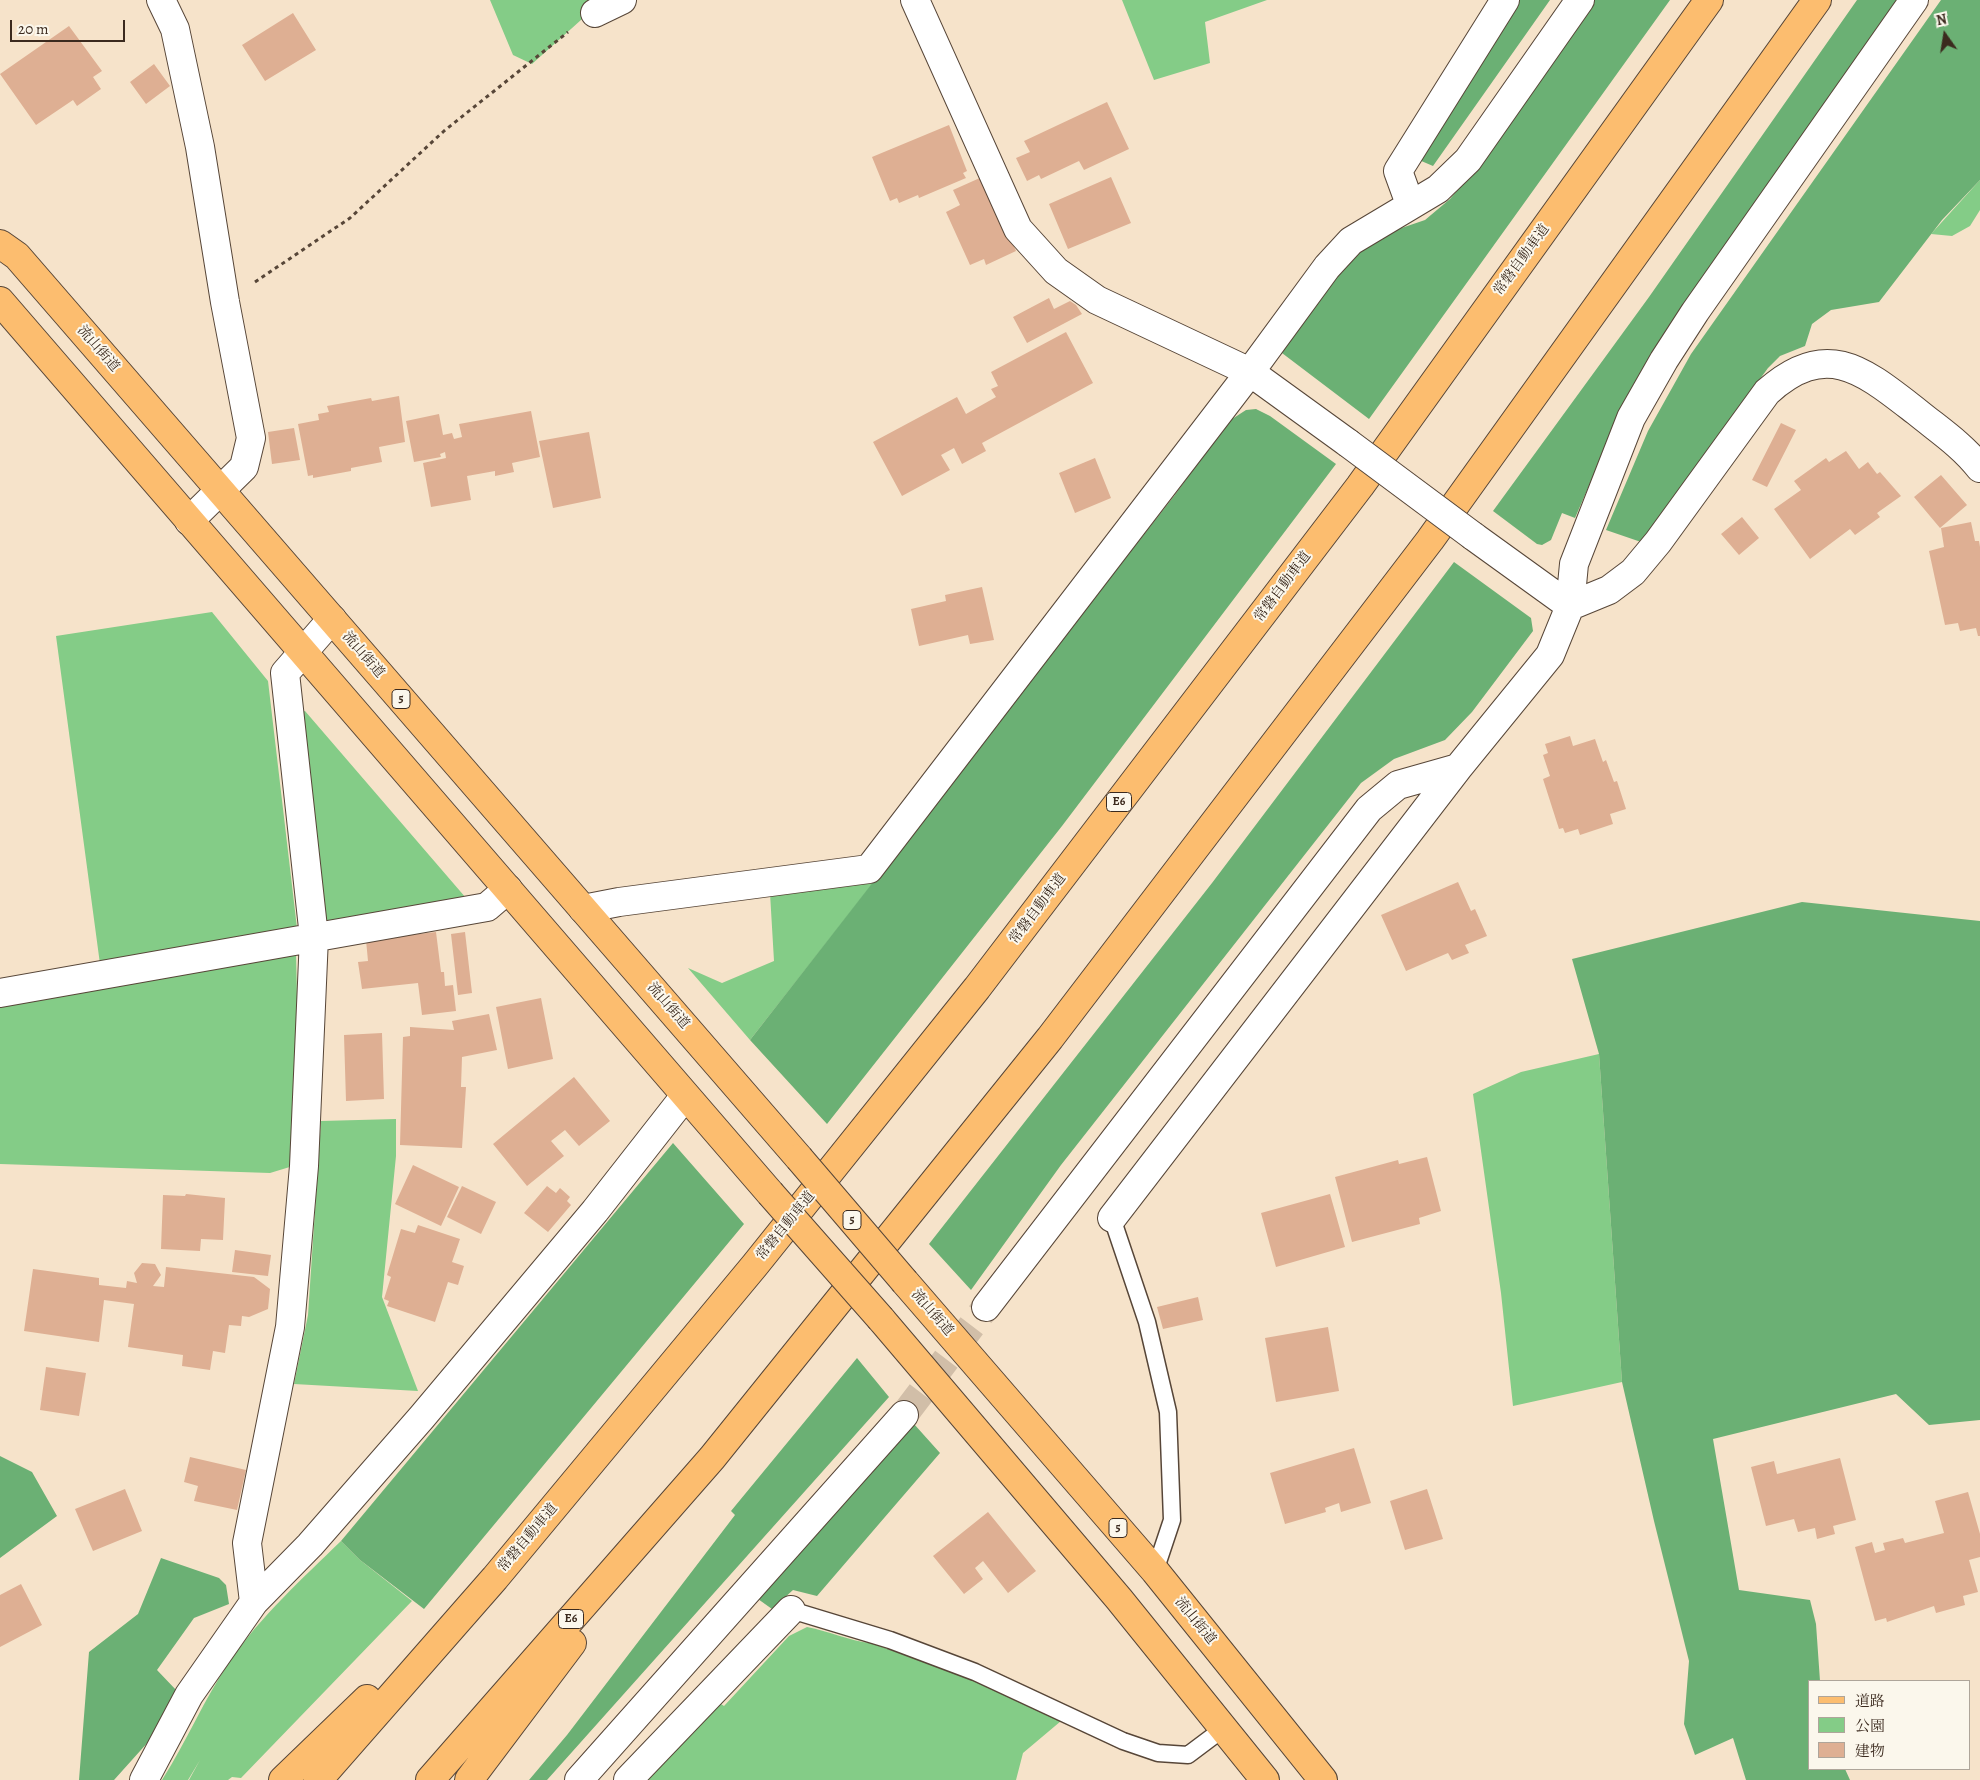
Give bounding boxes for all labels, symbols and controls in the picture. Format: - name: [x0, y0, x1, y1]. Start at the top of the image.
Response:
- text: N: [1934, 9, 1949, 30]
- scale bar: [12, 10, 128, 42]
- north arrow: [1920, 10, 1970, 60]
- text: 20 m: [18, 19, 49, 39]
- street label: 常磐自動車道: [1491, 221, 1553, 299]
- street label: 流山街道: [73, 322, 123, 376]
- street label: 常磐自動車道: [1251, 548, 1315, 626]
- street label: 流山街道: [338, 628, 388, 682]
- road number: 5: [392, 690, 410, 709]
- road number: E6: [1106, 792, 1132, 812]
- street label: 常磐自動車道: [1006, 870, 1070, 948]
- street label: 流山街道: [643, 979, 693, 1033]
- street label: 常磐自動車道: [753, 1188, 819, 1264]
- road number: 5: [843, 1210, 861, 1230]
- street label: 流山街道: [907, 1286, 957, 1340]
- street label: 常磐自動車道: [495, 1500, 561, 1576]
- road number: 5: [1109, 1519, 1127, 1538]
- street label: 流山街道: [1171, 1594, 1219, 1648]
- road number: E6: [558, 1610, 584, 1628]
- legend: [1808, 1680, 1970, 1770]
- text: 道路: [1855, 1691, 1885, 1711]
- text: 公園: [1855, 1716, 1885, 1736]
- text: 建物: [1855, 1741, 1885, 1761]

